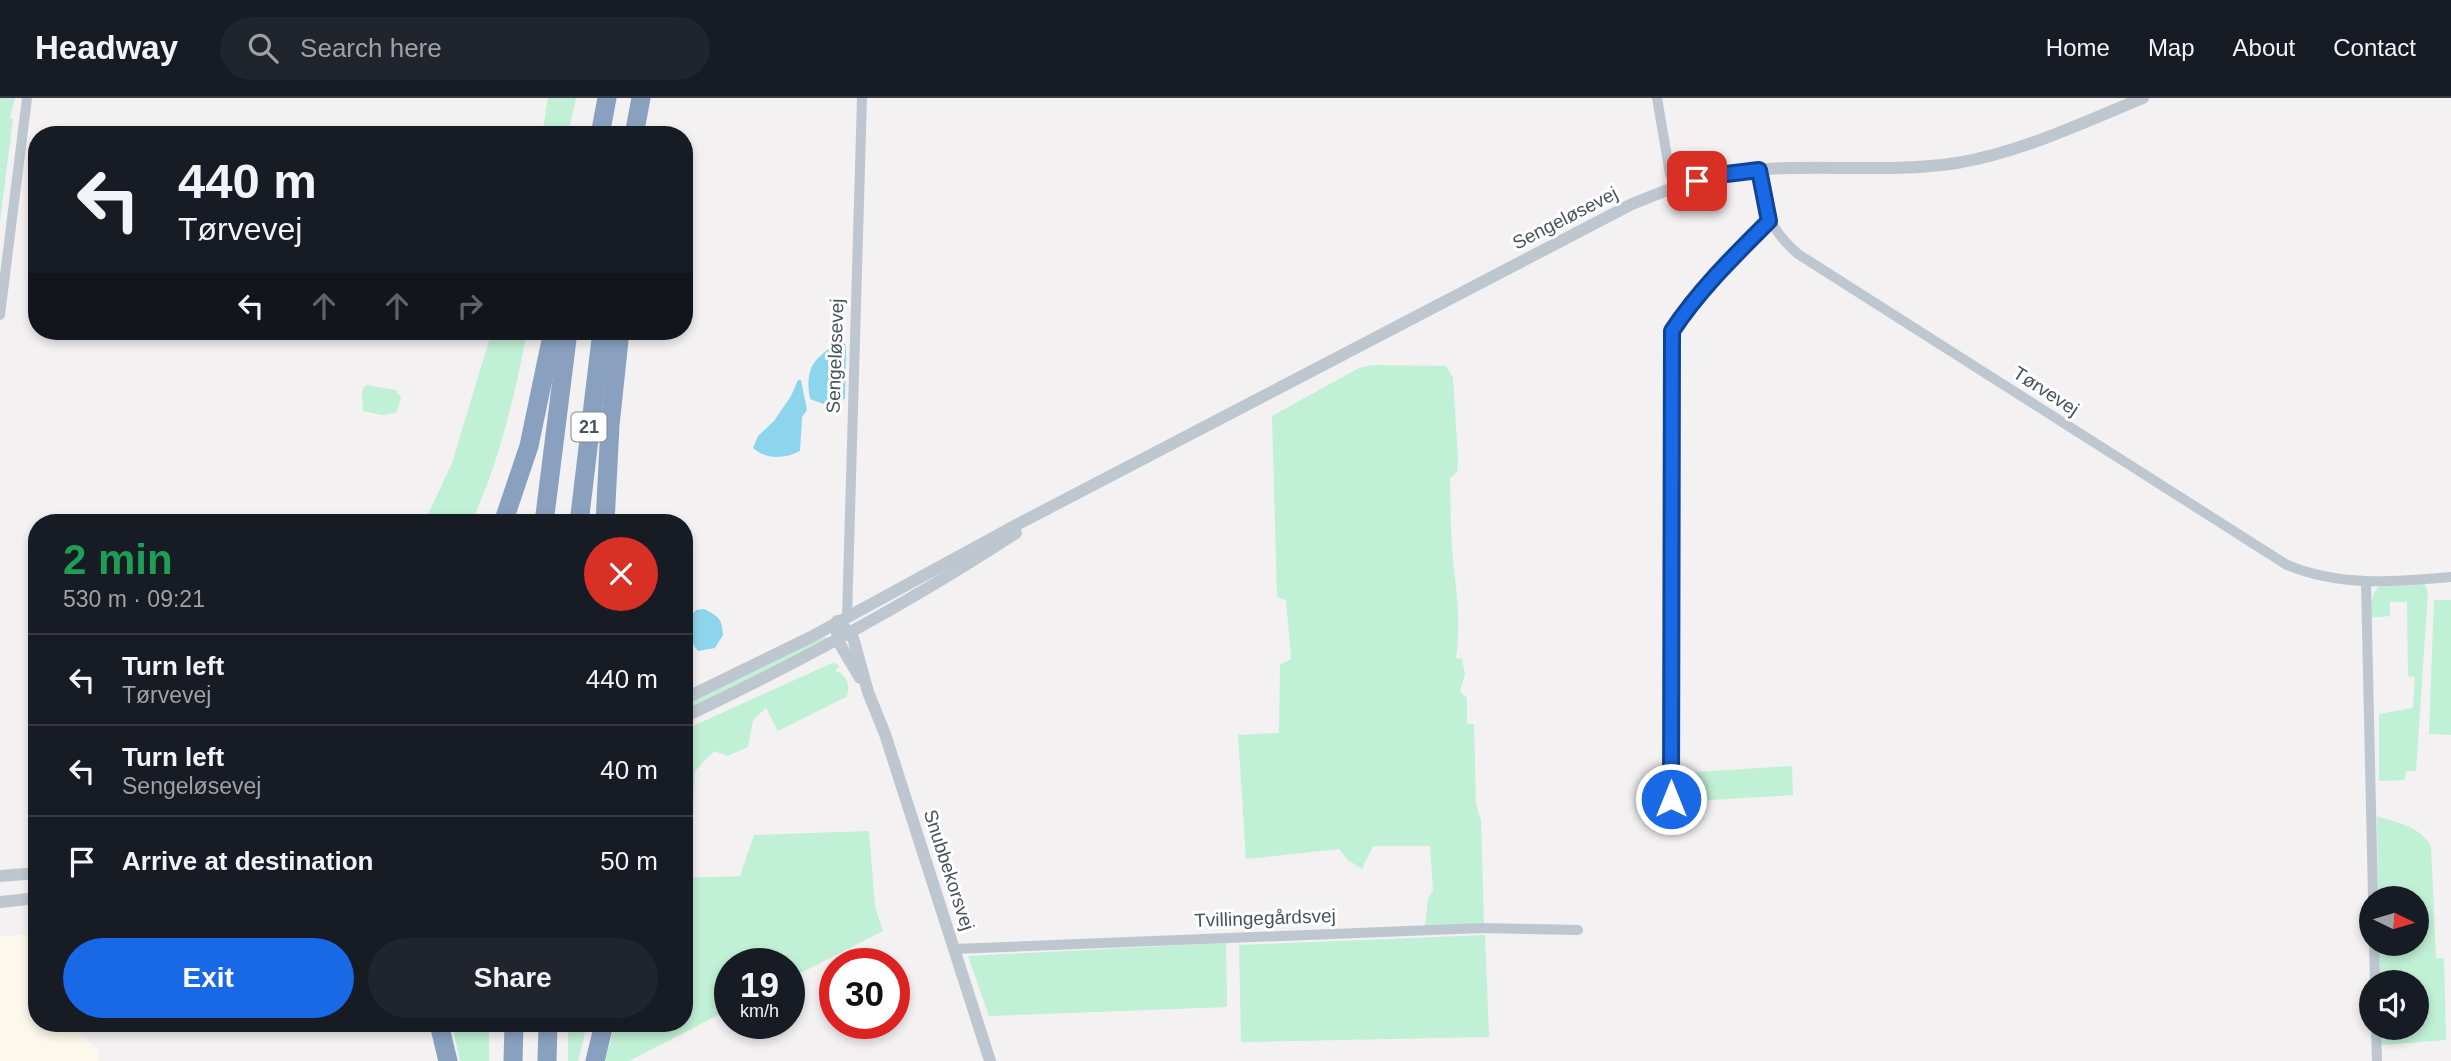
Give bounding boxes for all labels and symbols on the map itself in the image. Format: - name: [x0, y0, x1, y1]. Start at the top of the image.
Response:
- pin: [1667, 151, 1727, 211]
- street label: Sengeløsevej: [1509, 183, 1621, 253]
- street label: Sengeløsevej: [822, 298, 848, 414]
- street label: Tørvevej: [2009, 362, 2083, 420]
- road number: 21: [572, 412, 606, 442]
- position arrow: [1634, 762, 1708, 836]
- street label: Snubbekorsvej: [920, 807, 978, 933]
- north arrow: [2359, 886, 2429, 956]
- street label: Tvillingegårdsvej: [1194, 905, 1336, 931]
- speed limit sign: 30: [819, 948, 910, 1039]

